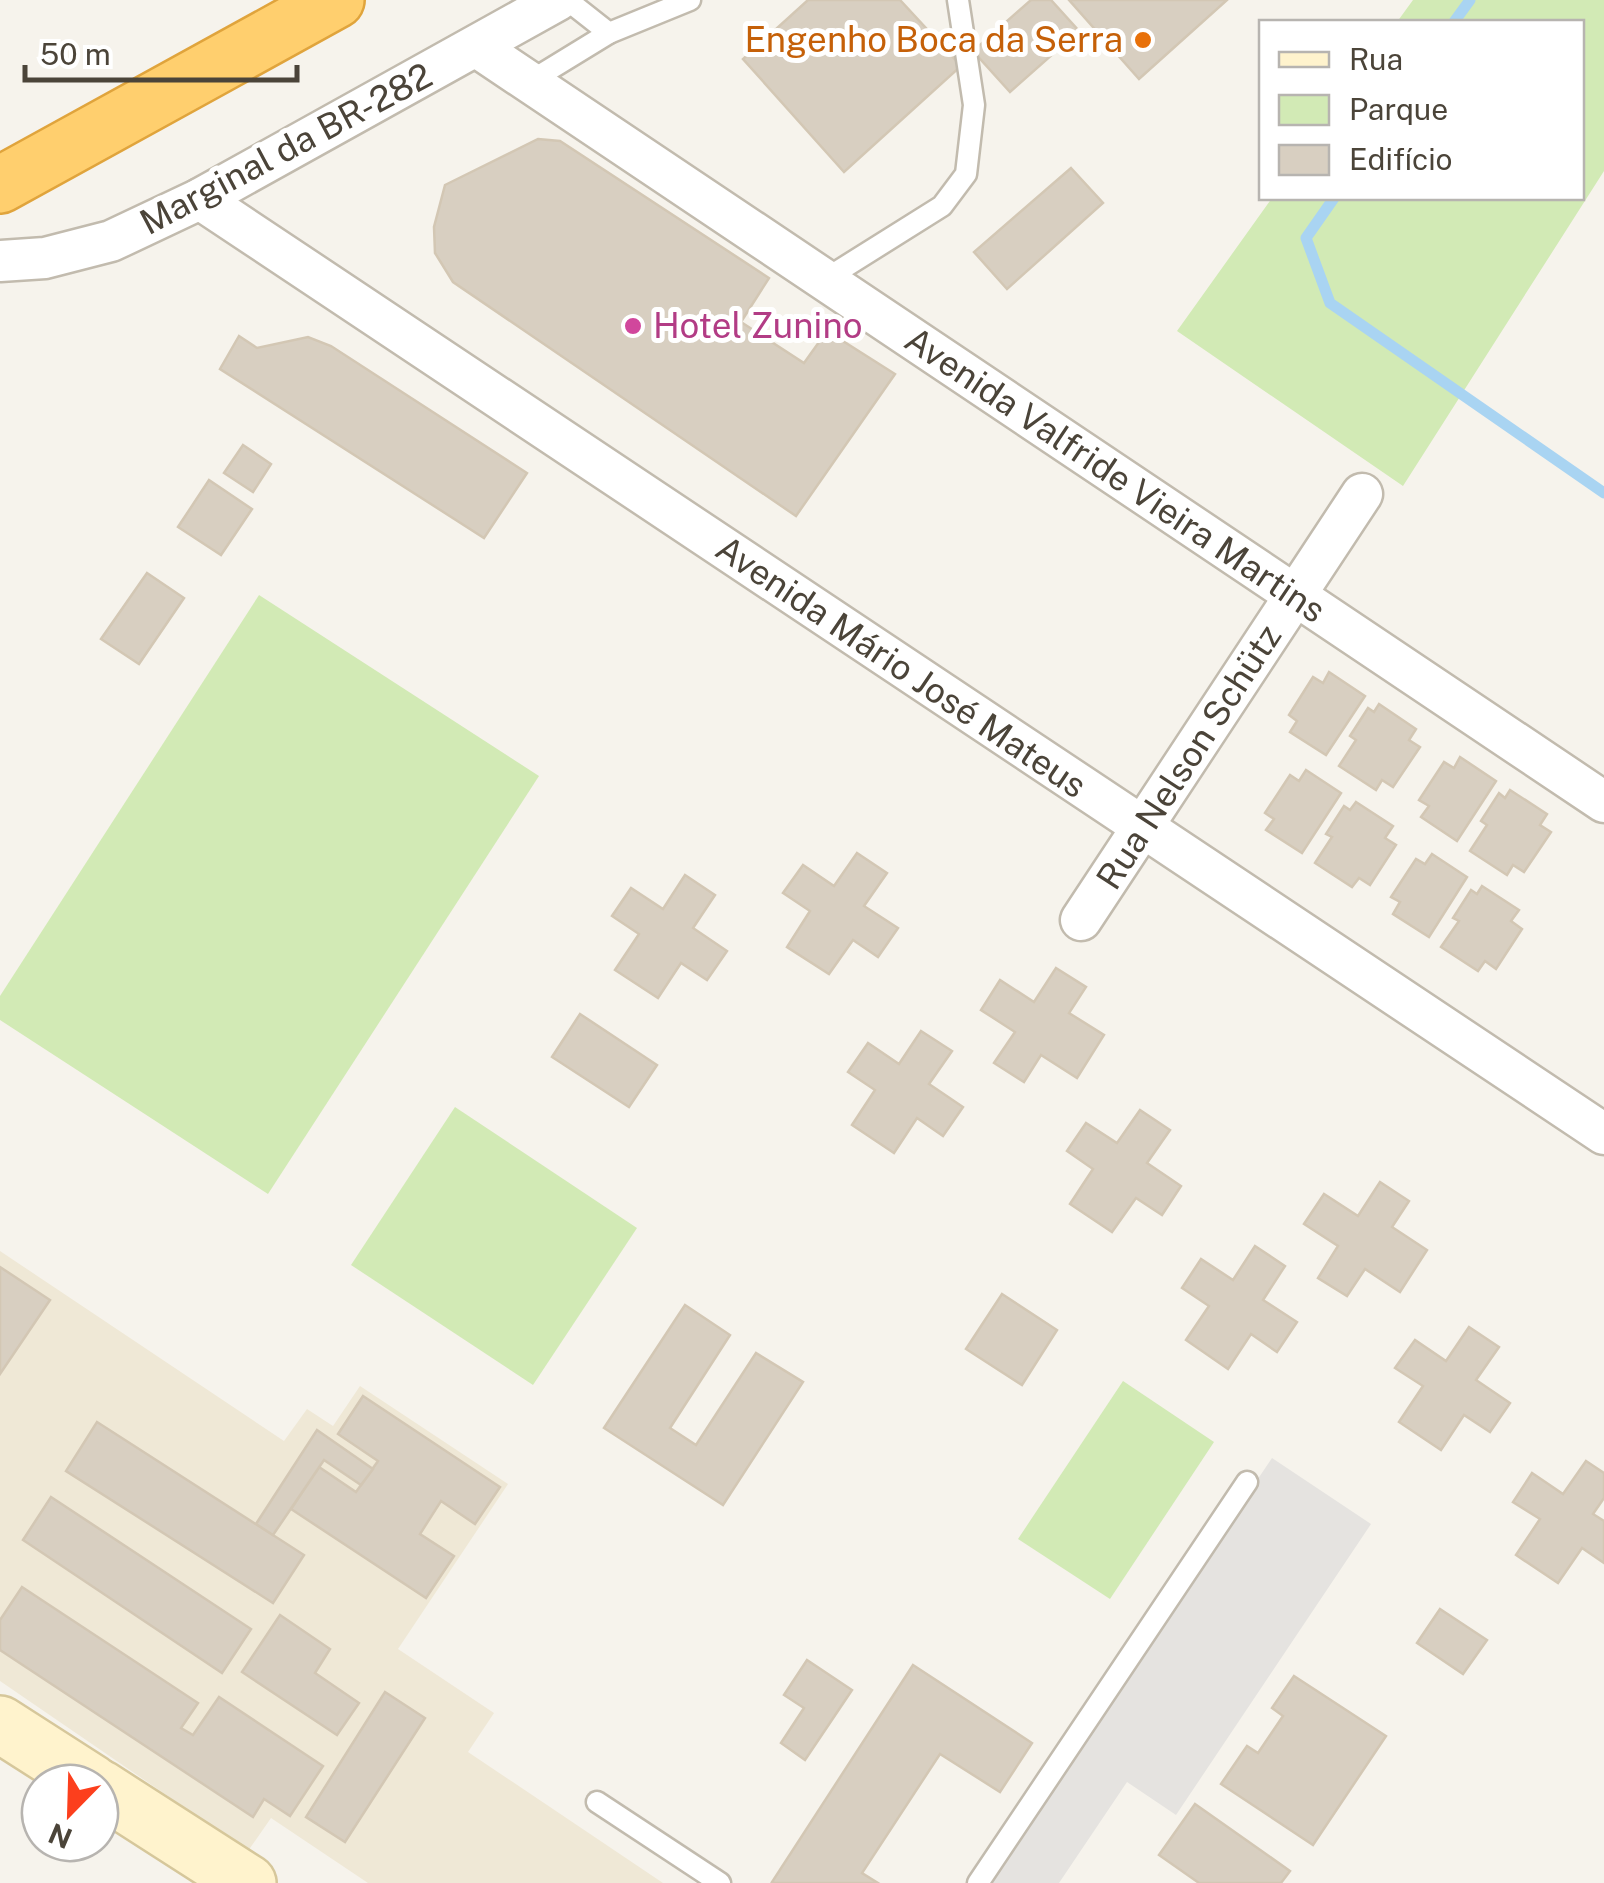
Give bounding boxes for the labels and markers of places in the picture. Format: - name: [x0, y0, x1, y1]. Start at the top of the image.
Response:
- place label: Engenho Boca da Serra: [744, 19, 1123, 60]
- marker: Engenho Boca da Serra: [1132, 29, 1154, 51]
- place label: Hotel Zunino: [653, 305, 862, 346]
- marker: Hotel Zunino: [622, 315, 644, 337]

